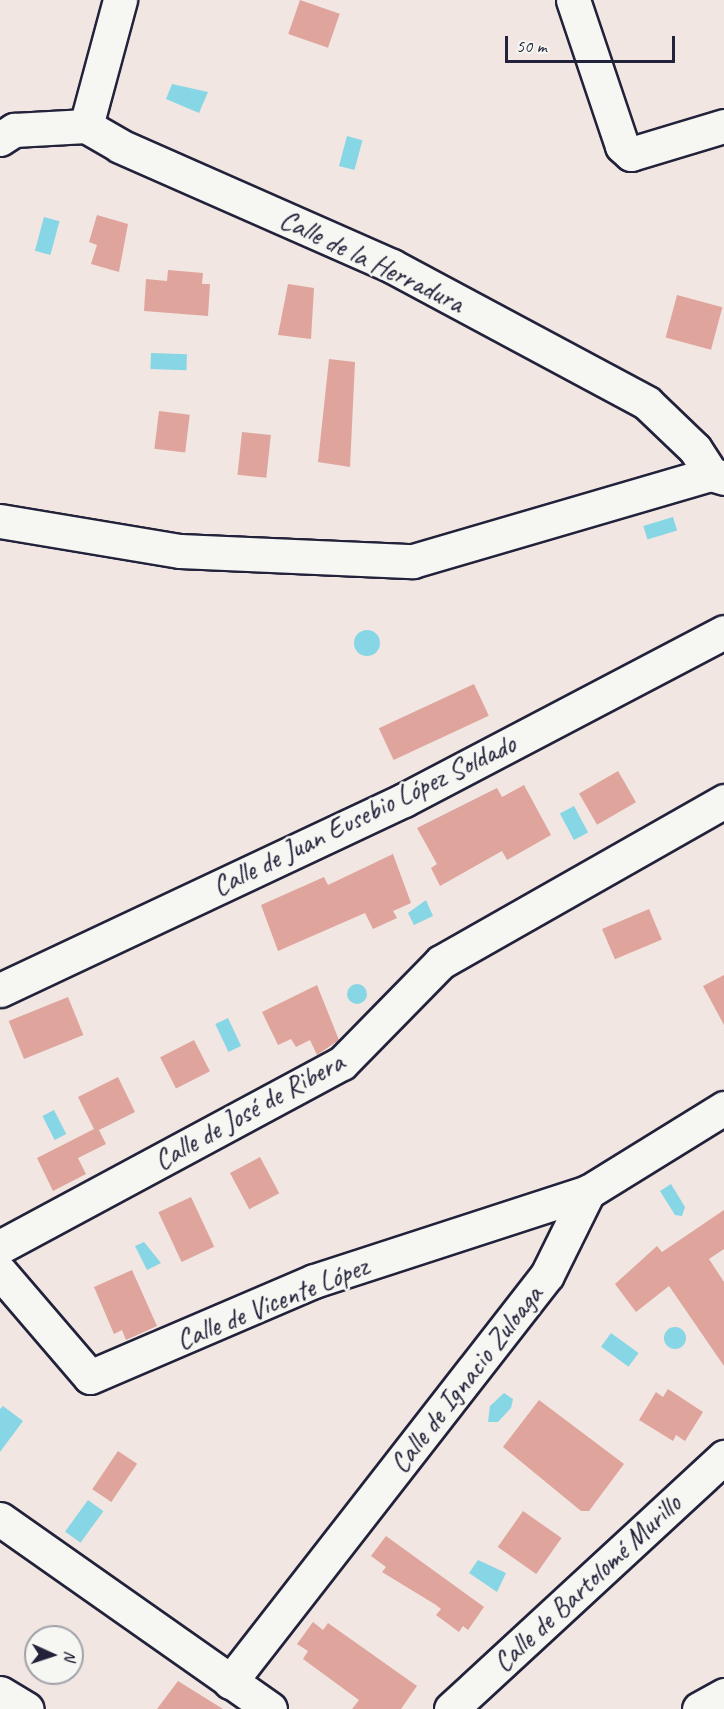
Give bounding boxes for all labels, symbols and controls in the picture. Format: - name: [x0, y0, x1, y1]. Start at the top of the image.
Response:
- scale bar: [508, 24, 678, 62]
- text: 50 m: [516, 35, 547, 57]
- street label: Calle de la Herradura: [274, 202, 470, 320]
- street label: Calle de Juan Eusebio López Soldado: [207, 727, 521, 903]
- street label: Calle de José de Ribera: [148, 1045, 350, 1177]
- street label: Calle de Vicente López: [171, 1249, 373, 1357]
- street label: Calle de Ignacio Zuloaga: [382, 1279, 550, 1479]
- street label: Calle de Bartolomé Murillo: [486, 1487, 688, 1679]
- north arrow: [24, 1625, 84, 1685]
- text: N: [60, 1650, 80, 1661]

